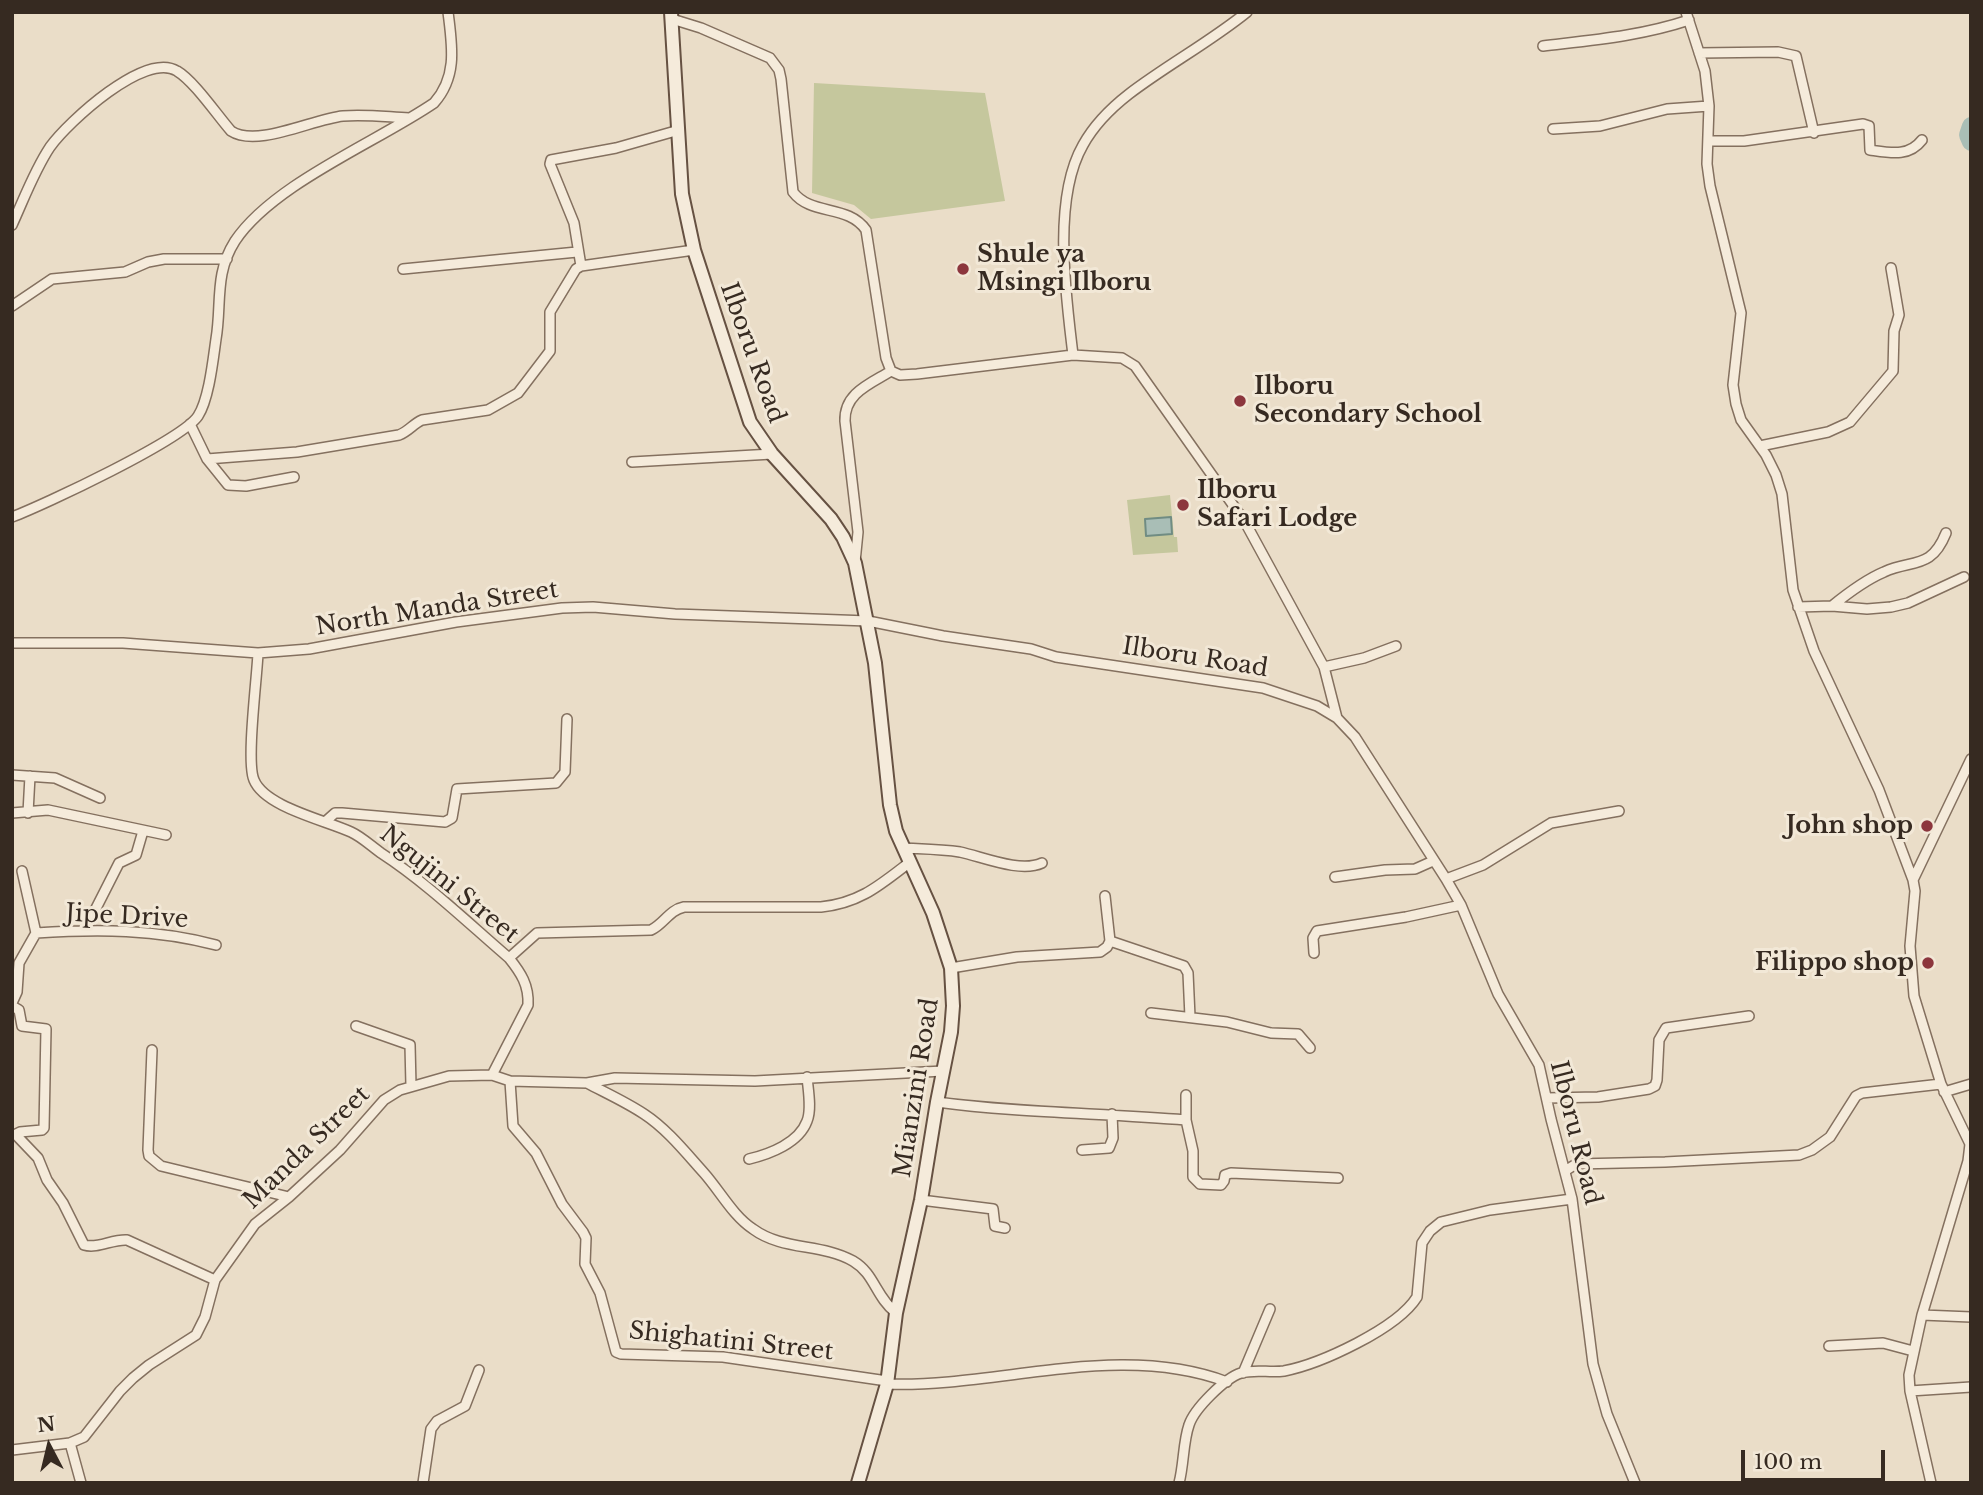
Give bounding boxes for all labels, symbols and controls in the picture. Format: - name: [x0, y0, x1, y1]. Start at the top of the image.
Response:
- place label: Shule ya Msingi Ilboru: [977, 241, 1151, 297]
- marker: Shule ya Msingi Ilboru: [955, 261, 971, 277]
- street label: Ilboru Road: [713, 279, 791, 427]
- place label: Ilboru Secondary School: [1254, 373, 1482, 429]
- marker: Ilboru Secondary School: [1232, 393, 1248, 409]
- place label: Ilboru Safari Lodge: [1197, 477, 1357, 533]
- marker: Ilboru Safari Lodge: [1175, 497, 1191, 513]
- street label: North Manda Street: [314, 576, 560, 642]
- street label: Ilboru Road: [1120, 632, 1270, 684]
- place label: John shop: [1786, 812, 1913, 840]
- marker: John shop: [1919, 818, 1935, 834]
- street label: Ngujini Street: [374, 820, 524, 950]
- street label: Jipe Drive: [65, 899, 189, 935]
- place label: Filippo shop: [1755, 949, 1914, 977]
- marker: Filippo shop: [1920, 955, 1936, 971]
- street label: Mianzini Road: [889, 996, 945, 1180]
- street label: Ilboru Road: [1543, 1058, 1607, 1208]
- street label: Manda Street: [238, 1080, 376, 1216]
- street label: Shighatini Street: [627, 1317, 835, 1367]
- north arrow: [14, 1411, 84, 1481]
- text: N: [36, 1412, 57, 1437]
- scale bar: [1745, 1436, 1888, 1480]
- text: 100 m: [1754, 1449, 1822, 1475]

